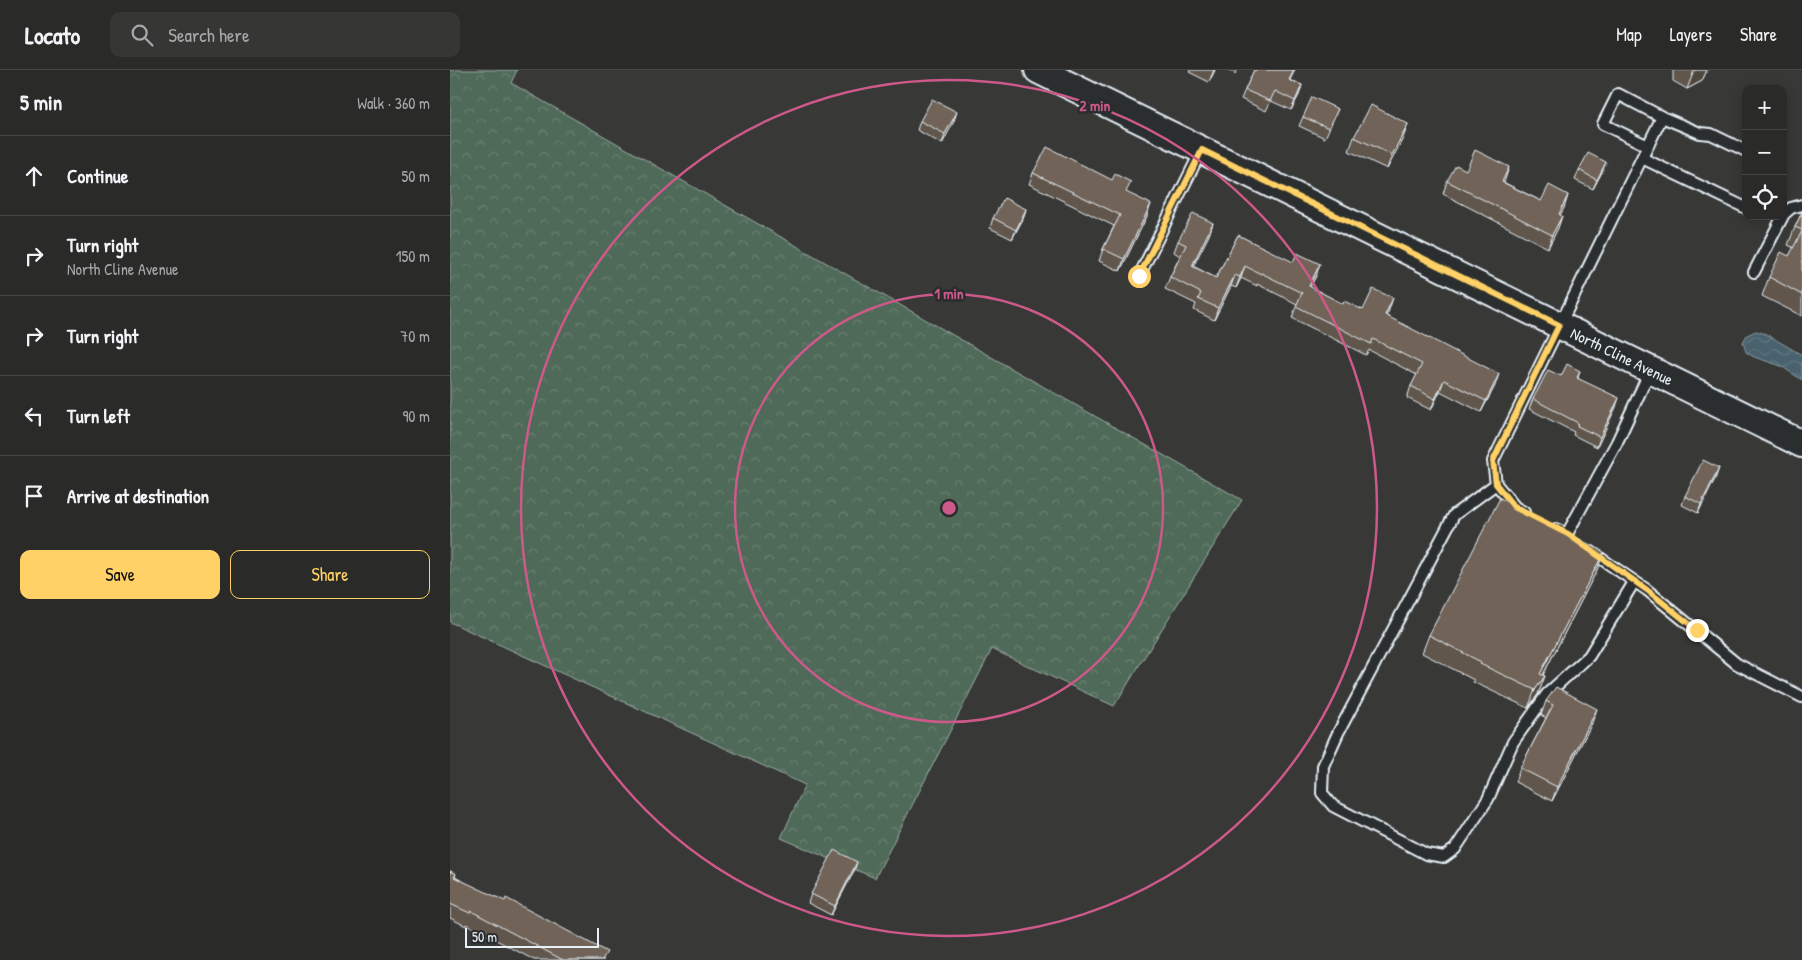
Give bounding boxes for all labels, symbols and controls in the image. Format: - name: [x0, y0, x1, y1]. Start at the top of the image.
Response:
- search box: [110, 12, 460, 57]
- text: Locato: [25, 19, 80, 51]
- icon: search: [128, 21, 156, 49]
- text: Search here: [168, 22, 249, 48]
- text: Map: [1616, 22, 1642, 47]
- text: Layers: [1670, 22, 1712, 47]
- text: Share: [1740, 22, 1777, 47]
- map controls: [1742, 85, 1787, 220]
- button: +: [1742, 85, 1787, 130]
- text: 5 min: [20, 88, 62, 117]
- text: Walk · 360 m: [357, 92, 430, 114]
- text: 2 min: [1080, 95, 1111, 116]
- button: −: [1742, 130, 1787, 175]
- icon: ahead: [20, 162, 48, 190]
- text: Continue: [67, 163, 128, 189]
- text: 50 m: [402, 165, 430, 187]
- button: locate: [1742, 175, 1787, 220]
- text: Turn right: [67, 232, 138, 258]
- icon: right: [20, 242, 48, 270]
- text: 150 m: [396, 245, 430, 267]
- text: North Cline Avenue: [67, 258, 179, 280]
- route start: [1128, 265, 1151, 288]
- text: 1 min: [934, 283, 964, 304]
- icon: right: [20, 322, 48, 350]
- street label: North Cline Avenue: [1567, 322, 1677, 391]
- text: Turn right: [67, 323, 138, 349]
- text: 70 m: [400, 325, 430, 347]
- icon: left: [20, 402, 48, 430]
- text: Turn left: [67, 403, 130, 429]
- text: 90 m: [402, 405, 430, 427]
- icon: arrive: [20, 482, 48, 510]
- text: Arrive at destination: [67, 483, 209, 509]
- centre of rings: [940, 499, 958, 517]
- button: Save: [20, 550, 220, 599]
- button: Share: [230, 550, 430, 599]
- route end: [1686, 619, 1709, 642]
- scale bar: [465, 925, 599, 948]
- text: 50 m: [472, 927, 497, 946]

